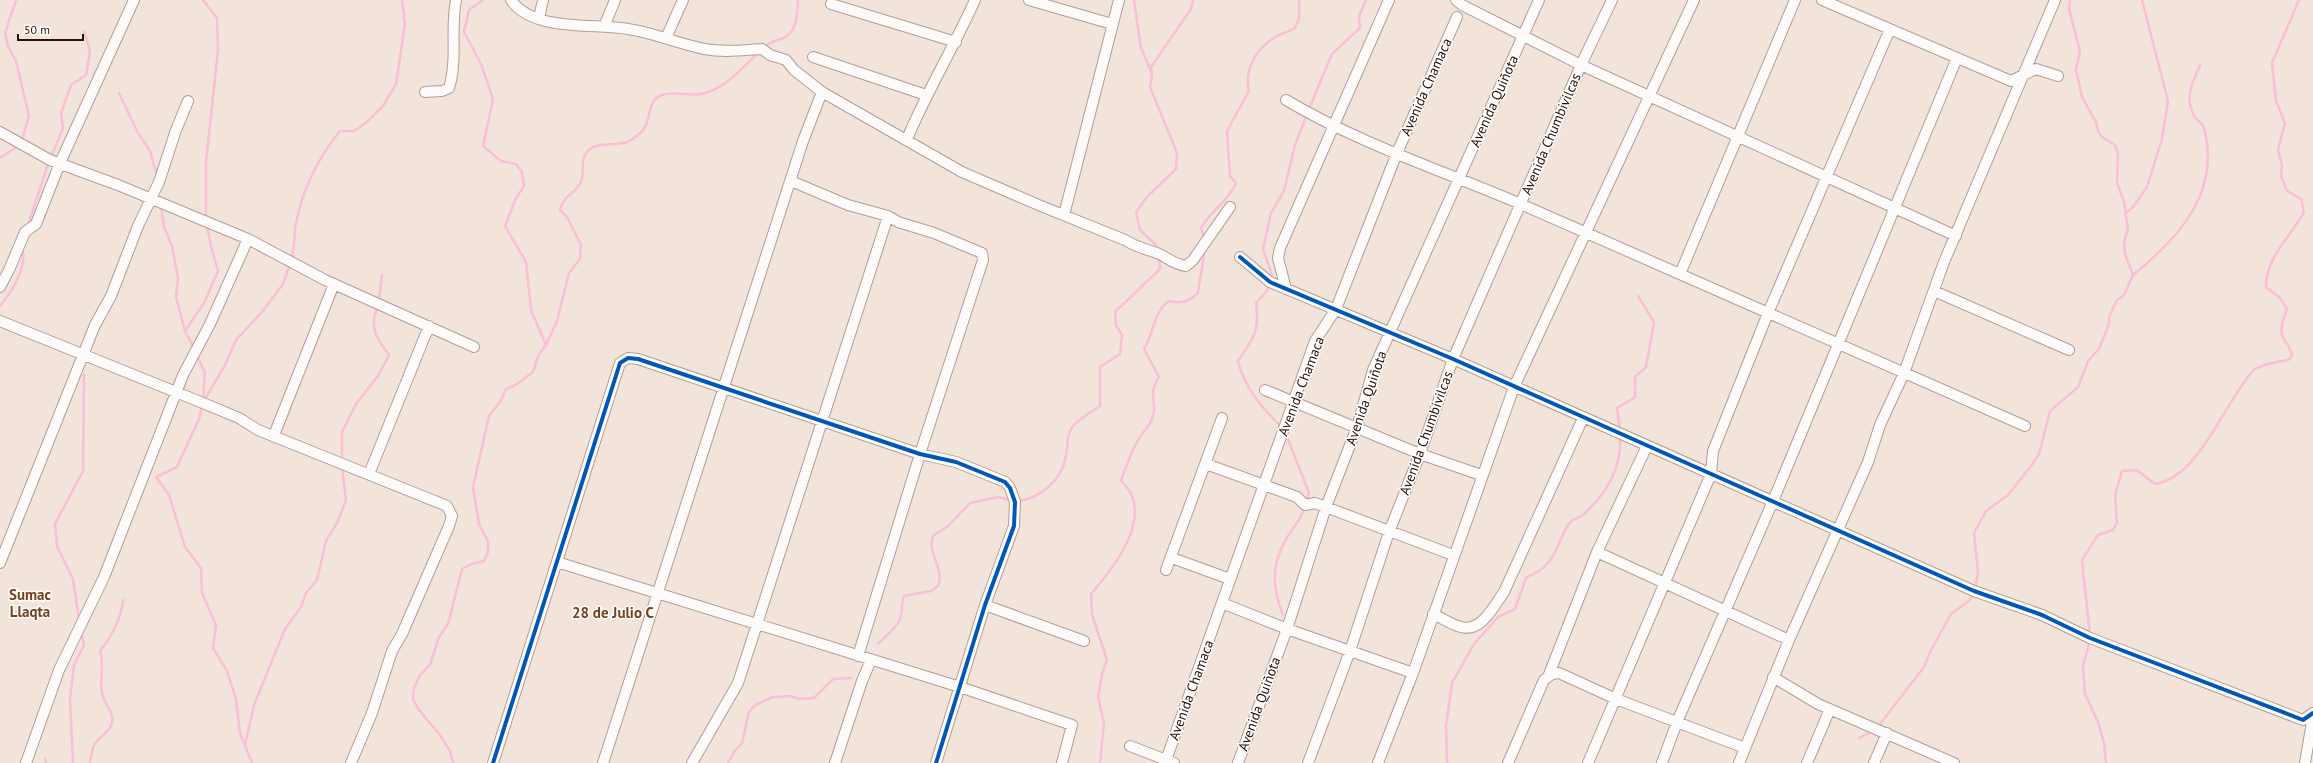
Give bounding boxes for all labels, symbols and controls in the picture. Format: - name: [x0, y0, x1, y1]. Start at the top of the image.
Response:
- scale bar: [18, 16, 83, 42]
- text: 50 m: [24, 22, 50, 37]
- street label: Avenida Chamaca: [1396, 35, 1456, 139]
- street label: Avenida Quiñota: [1466, 52, 1522, 150]
- street label: Avenida Chumbivilcas: [1517, 70, 1585, 198]
- street label: Avenida Chamaca: [1274, 334, 1328, 438]
- street label: Avenida Quiñota: [1341, 348, 1391, 448]
- street label: Avenida Chumbivilcas: [1395, 368, 1457, 497]
- district label: Sumac Llaqta: [9, 585, 52, 621]
- district label: 28 de Julio C: [572, 603, 655, 622]
- street label: Avenida Chamaca: [1165, 637, 1217, 743]
- street label: Avenida Quiñota: [1234, 654, 1284, 753]

